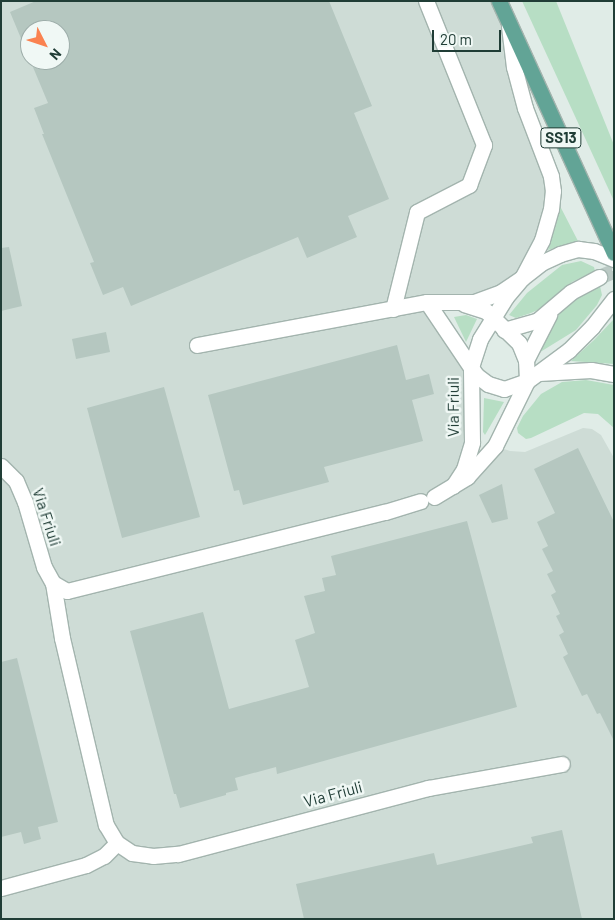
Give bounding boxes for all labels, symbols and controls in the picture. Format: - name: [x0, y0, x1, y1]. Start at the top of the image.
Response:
- north arrow: [20, 20, 70, 70]
- scale bar: [435, 20, 504, 52]
- text: 20 m: [440, 30, 472, 48]
- text: N: [46, 45, 65, 64]
- road number: SS13: [540, 126, 582, 150]
- street label: Via Friuli: [443, 377, 463, 437]
- street label: Via Friuli: [29, 485, 65, 549]
- street label: Via Friuli: [302, 777, 364, 811]

